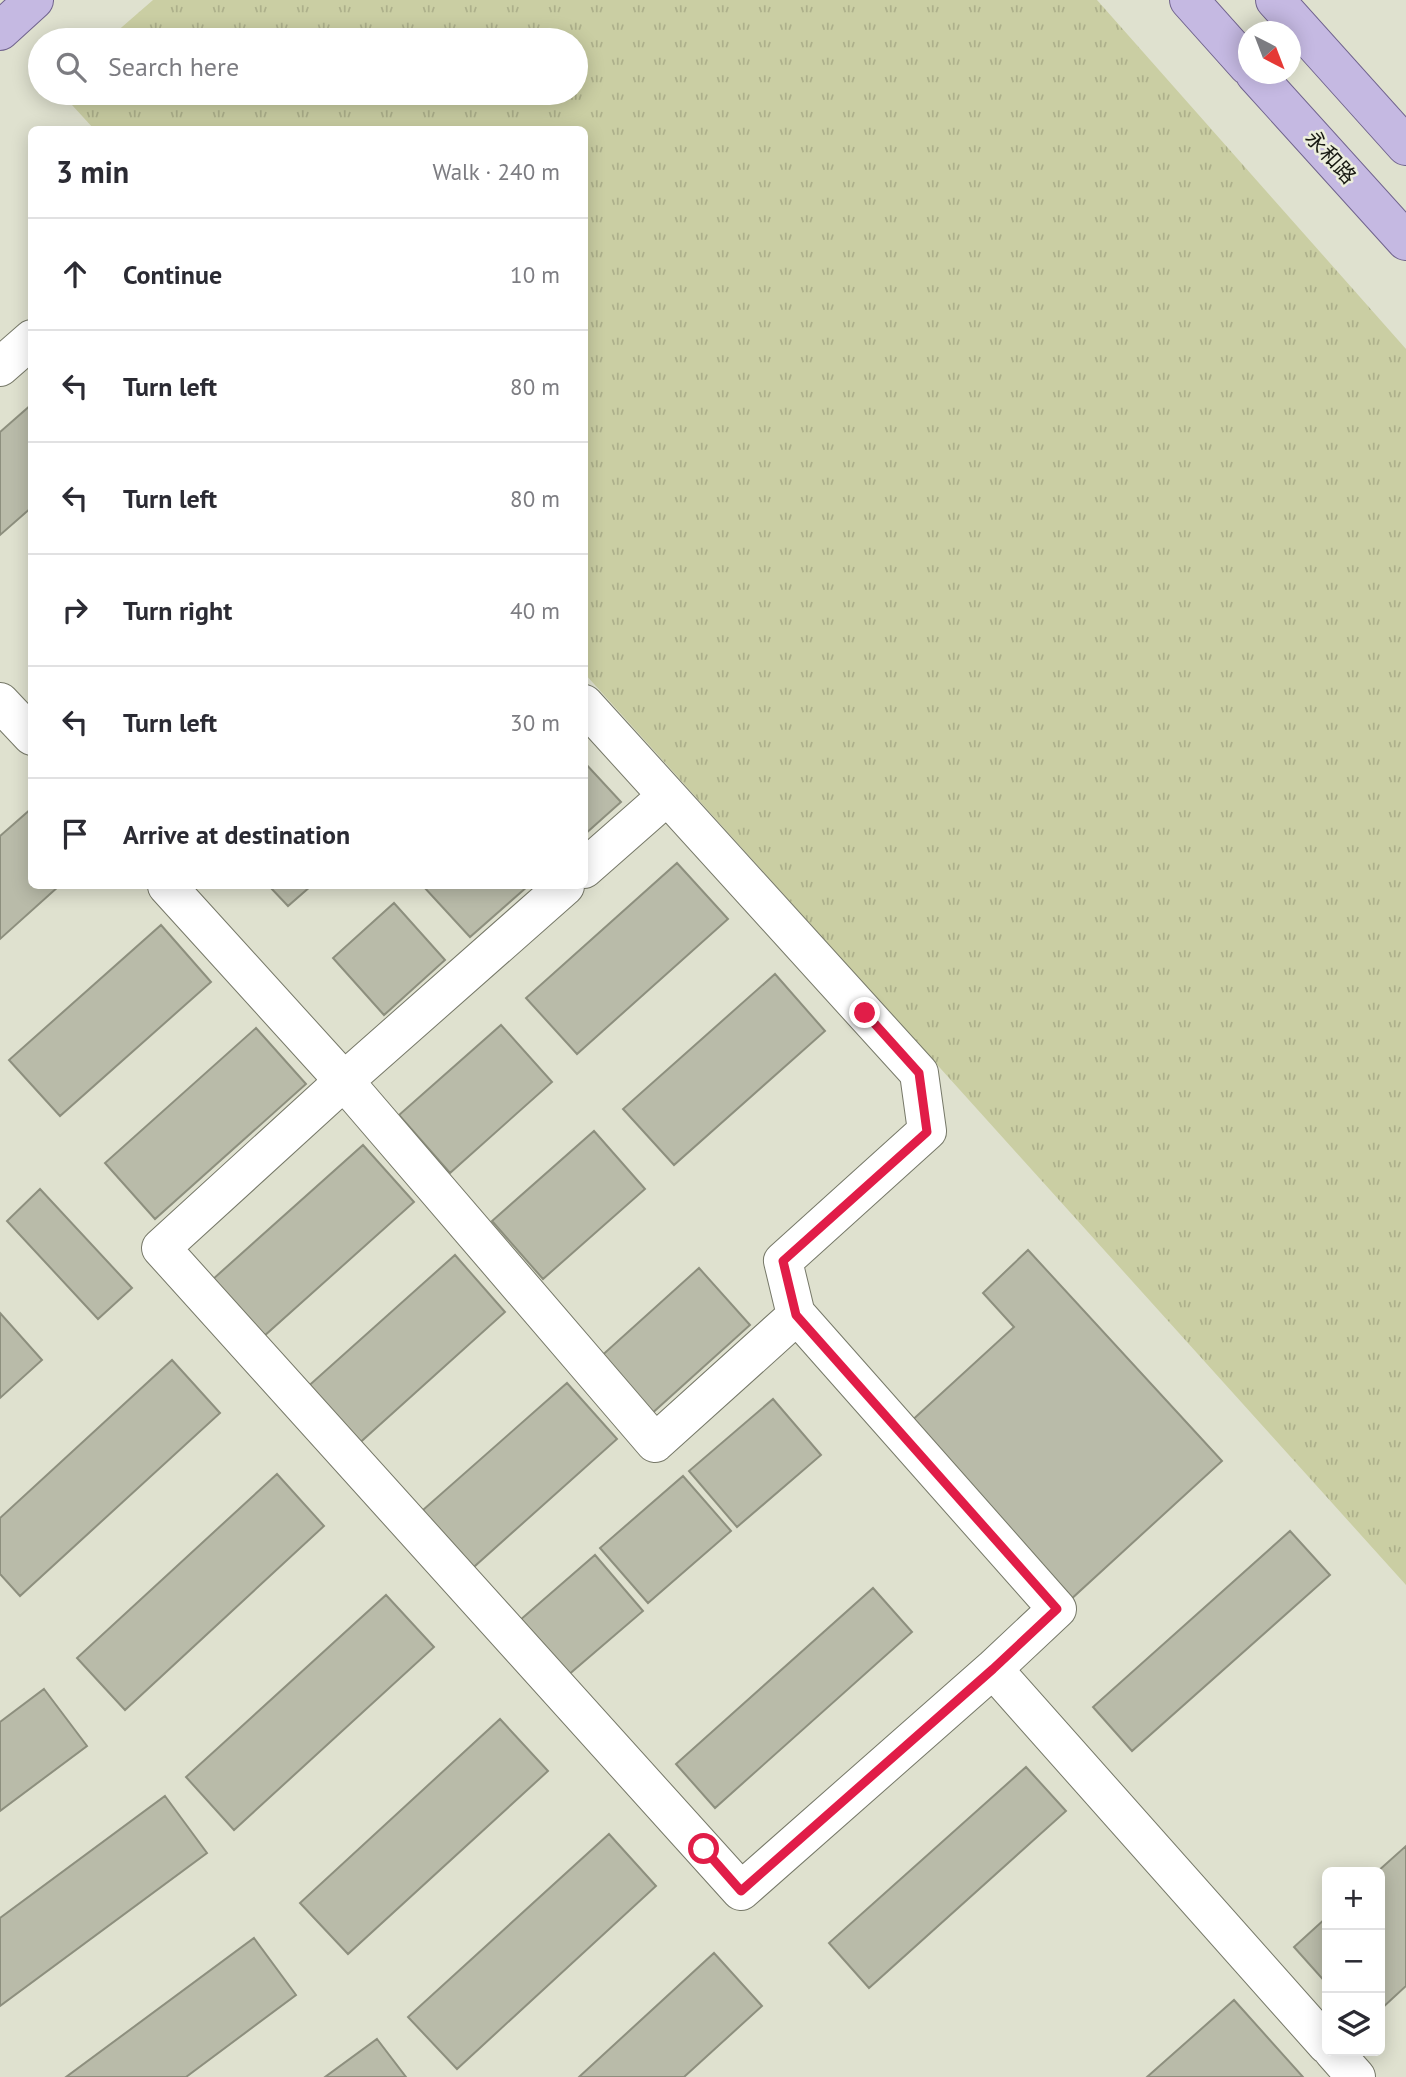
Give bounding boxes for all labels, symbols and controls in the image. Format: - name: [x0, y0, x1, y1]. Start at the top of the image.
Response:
- north arrow: [1238, 21, 1301, 84]
- search box: [28, 28, 588, 105]
- icon: search: [52, 48, 90, 86]
- text: Search here: [108, 50, 239, 83]
- street label: 永和路: [1300, 125, 1362, 189]
- text: 3 min: [56, 152, 129, 191]
- text: Walk · 240 m: [433, 157, 560, 186]
- icon: ahead: [56, 255, 94, 293]
- text: Continue: [123, 258, 222, 291]
- text: 10 m: [510, 260, 560, 289]
- icon: left: [56, 367, 94, 405]
- text: Turn left: [123, 370, 217, 403]
- text: 80 m: [510, 372, 560, 401]
- icon: left: [56, 479, 94, 517]
- text: Turn left: [123, 482, 217, 515]
- text: 80 m: [510, 484, 560, 513]
- icon: right: [56, 591, 94, 629]
- text: Turn right: [123, 594, 232, 627]
- text: 40 m: [510, 596, 560, 625]
- icon: left: [56, 703, 94, 741]
- text: Turn left: [123, 706, 217, 739]
- text: 30 m: [510, 708, 560, 737]
- icon: arrive: [56, 815, 94, 853]
- text: Arrive at destination: [123, 818, 350, 851]
- route end: [849, 997, 880, 1028]
- route start: [688, 1833, 719, 1864]
- map controls: [1322, 1867, 1385, 2056]
- button: +: [1322, 1867, 1385, 1930]
- button: −: [1322, 1930, 1385, 1993]
- button: layers: [1322, 1993, 1385, 2056]

